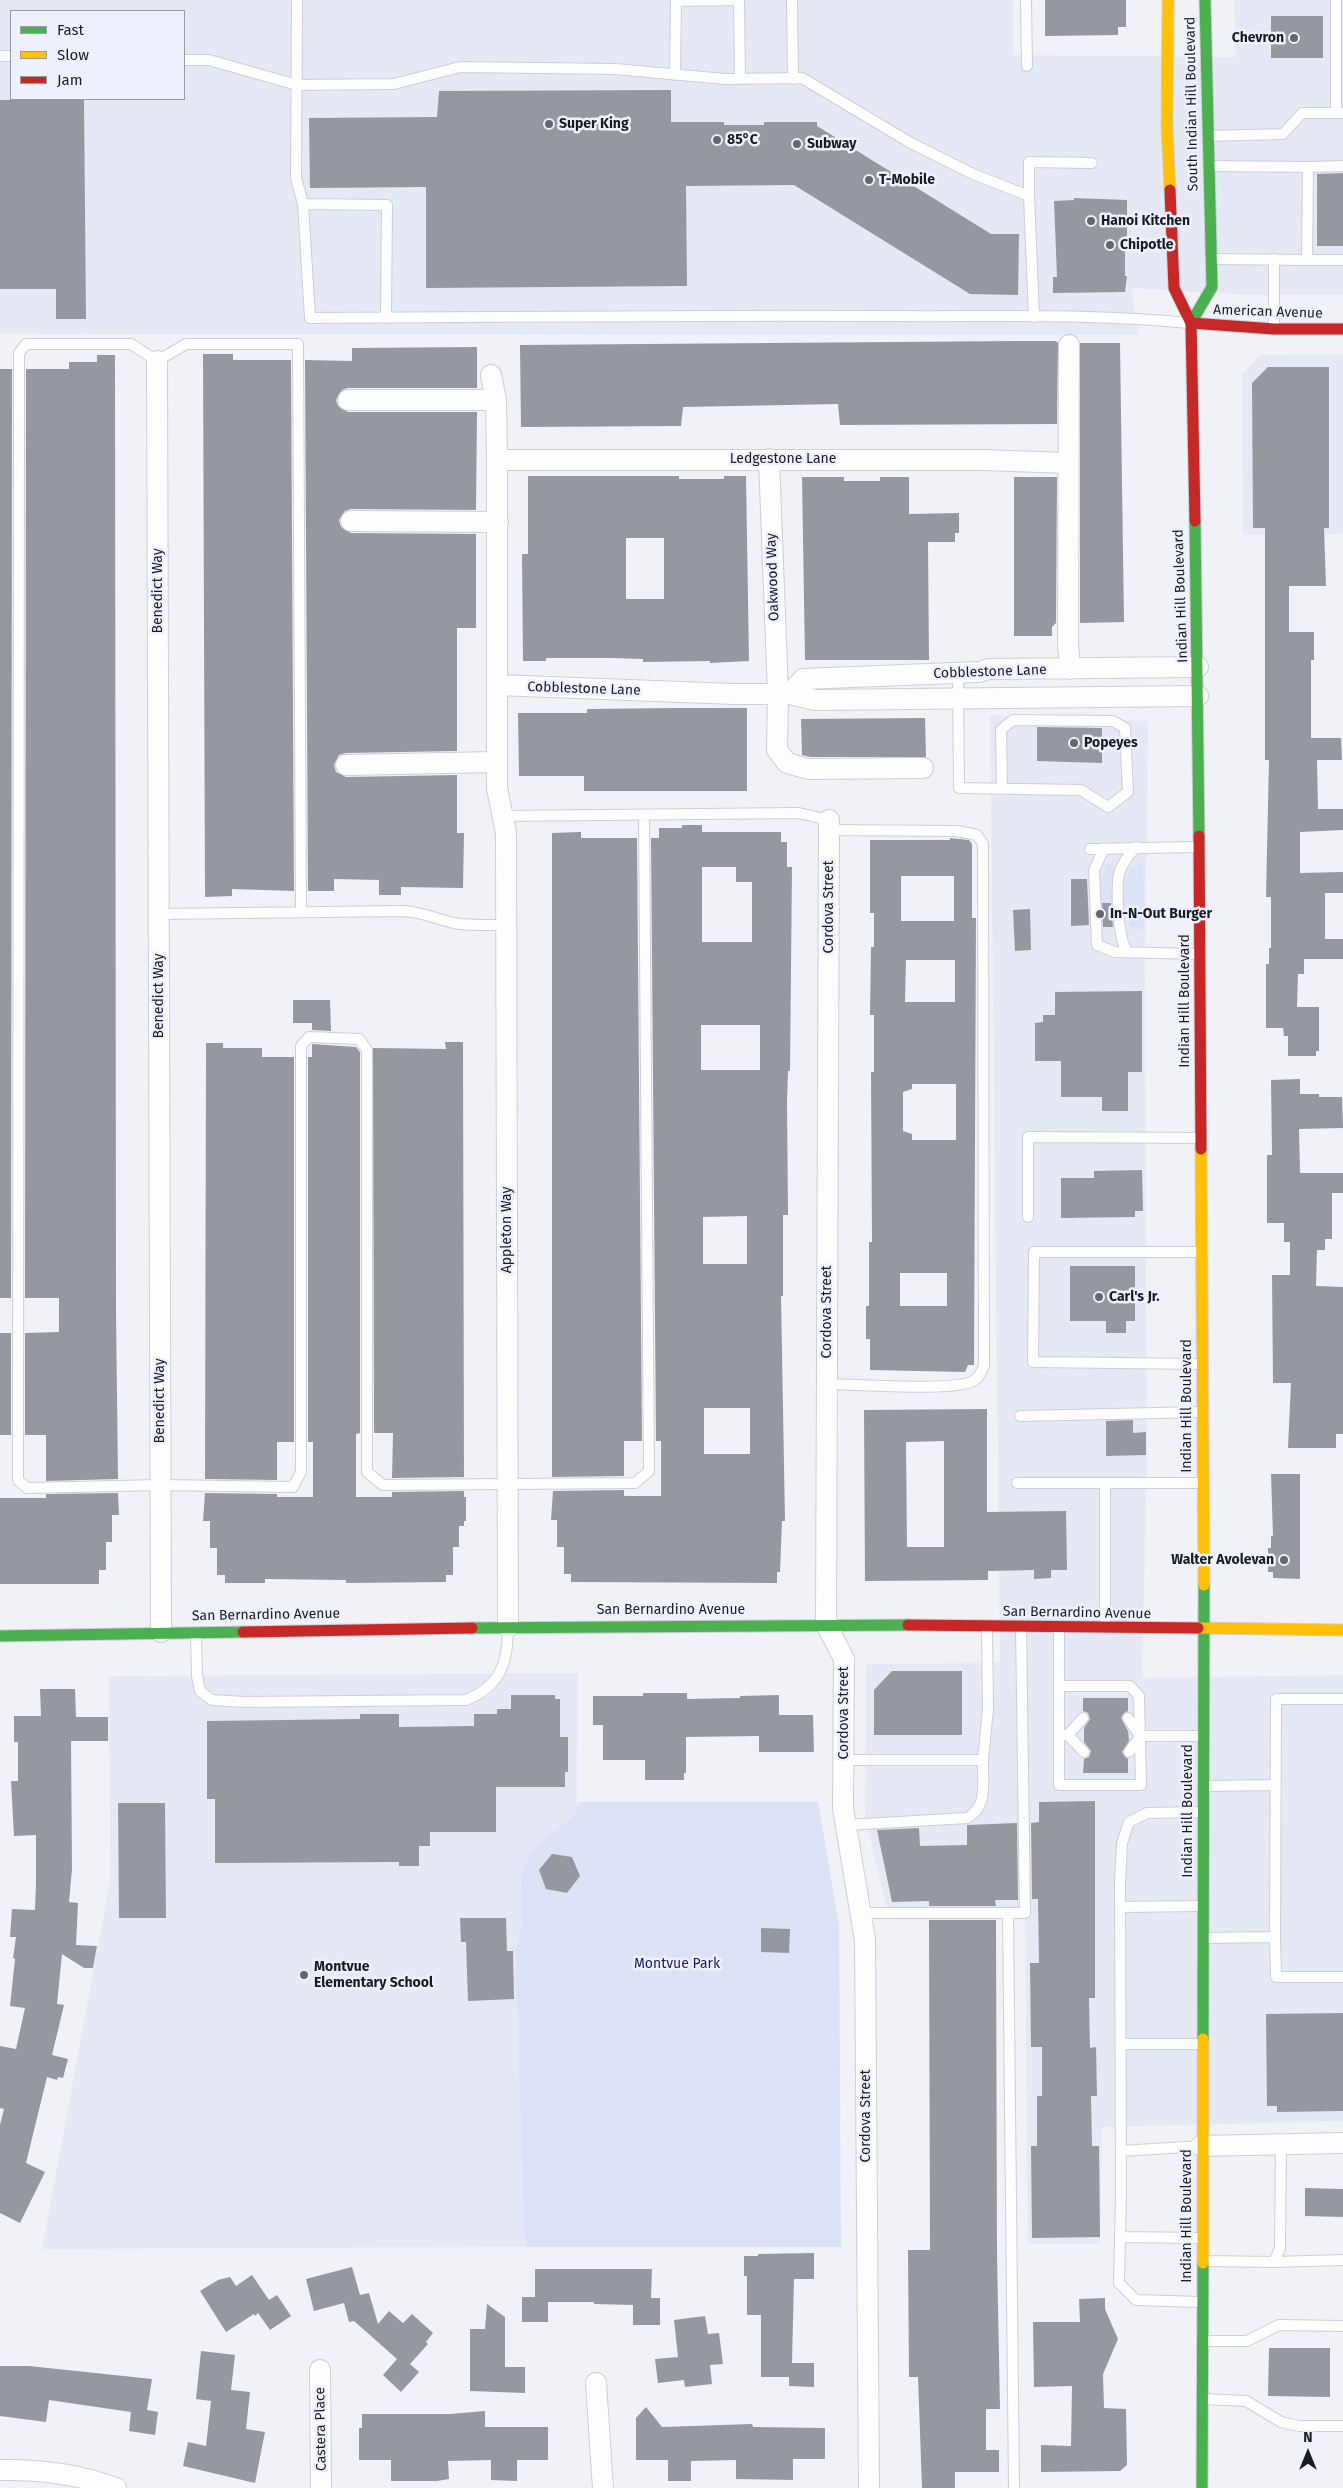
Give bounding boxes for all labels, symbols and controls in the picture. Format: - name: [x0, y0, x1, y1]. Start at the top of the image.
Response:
- legend: [10, 10, 185, 100]
- street label: South Indian Hill Boulevard: [1182, 17, 1202, 191]
- text: Fast: [57, 21, 84, 39]
- place label: Chevron: [1232, 30, 1284, 46]
- marker: Chevron: [1288, 32, 1300, 44]
- text: Slow: [57, 46, 89, 64]
- text: Jam: [57, 71, 83, 89]
- place label: Super King: [559, 116, 629, 132]
- marker: Super King: [543, 118, 555, 130]
- place label: 85°C: [727, 132, 758, 148]
- marker: 85°C: [711, 134, 723, 146]
- place label: Subway: [807, 136, 856, 152]
- marker: Subway: [791, 138, 803, 150]
- place label: T-Mobile: [879, 172, 935, 188]
- marker: T-Mobile: [863, 174, 875, 186]
- place label: Hanoi Kitchen: [1101, 213, 1190, 229]
- marker: Hanoi Kitchen: [1085, 215, 1097, 227]
- place label: Chipotle: [1120, 237, 1174, 253]
- marker: Chipotle: [1104, 239, 1116, 251]
- street label: American Avenue: [1213, 302, 1323, 322]
- street label: Ledgestone Lane: [730, 451, 836, 467]
- street label: Indian Hill Boulevard: [1170, 529, 1192, 663]
- street label: Oakwood Way: [763, 533, 783, 621]
- street label: Benedict Way: [150, 548, 166, 634]
- street label: Cobblestone Lane: [933, 662, 1047, 682]
- street label: Cobblestone Lane: [527, 679, 641, 699]
- place label: Popeyes: [1084, 735, 1138, 751]
- marker: Popeyes: [1068, 737, 1080, 749]
- street label: Cordova Street: [821, 860, 837, 954]
- place label: In-N-Out Burger: [1110, 906, 1212, 922]
- marker: In-N-Out Burger: [1094, 908, 1106, 920]
- street label: Indian Hill Boulevard: [1177, 934, 1193, 1068]
- street label: Benedict Way: [151, 953, 167, 1039]
- street label: Appleton Way: [499, 1187, 515, 1273]
- street label: Cordova Street: [819, 1265, 835, 1359]
- place label: Carl's Jr.: [1109, 1289, 1160, 1305]
- marker: Carl's Jr.: [1093, 1291, 1105, 1303]
- street label: Indian Hill Boulevard: [1179, 1339, 1195, 1473]
- street label: Benedict Way: [152, 1358, 168, 1444]
- place label: Walter Avolevan: [1171, 1552, 1274, 1568]
- marker: Walter Avolevan: [1278, 1554, 1290, 1566]
- street label: San Bernardino Avenue: [597, 1602, 745, 1618]
- street label: San Bernardino Avenue: [1003, 1603, 1151, 1623]
- street label: San Bernardino Avenue: [192, 1605, 340, 1625]
- street label: Cordova Street: [836, 1666, 852, 1760]
- street label: Indian Hill Boulevard: [1180, 1744, 1196, 1878]
- park label: Montvue Park: [634, 1956, 720, 1972]
- place label: Montvue Elementary School: [314, 1959, 433, 1991]
- marker: Montvue Elementary School: [298, 1969, 310, 1981]
- street label: Cordova Street: [858, 2069, 874, 2163]
- street label: Indian Hill Boulevard: [1179, 2149, 1195, 2283]
- street label: Castera Place: [312, 2387, 330, 2471]
- north arrow: [1283, 2428, 1333, 2478]
- text: N: [1303, 2429, 1313, 2446]

